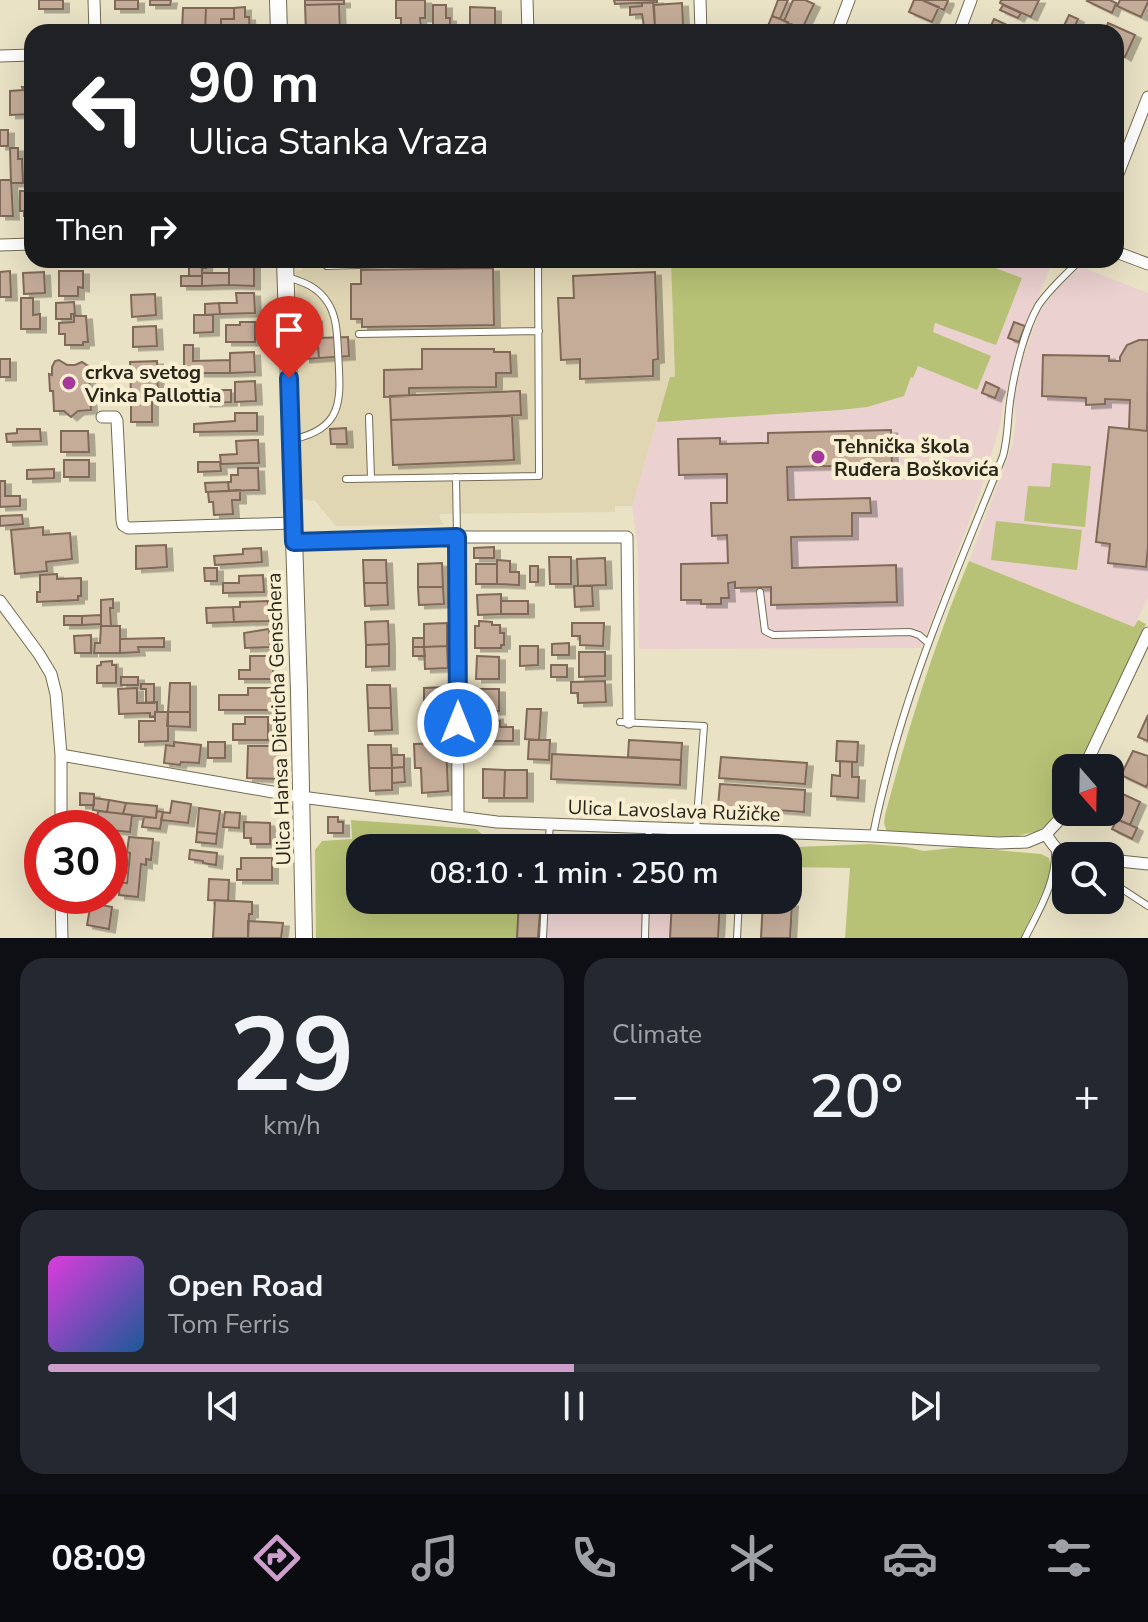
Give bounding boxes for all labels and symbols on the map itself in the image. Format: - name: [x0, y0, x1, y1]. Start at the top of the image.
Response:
- pin: [255, 296, 323, 378]
- place label: crkva svetog Vinka Pallottia: [84, 359, 221, 409]
- marker: crkva svetog Vinka Pallottia: [60, 374, 78, 392]
- place label: Tehnička škola Ruđera Boškovića: [834, 433, 999, 483]
- marker: Tehnička škola Ruđera Boškovića: [809, 448, 827, 466]
- street label: Ulica Hansa Dietricha Genschera: [260, 572, 298, 866]
- position arrow: [416, 681, 500, 765]
- north arrow: [1052, 754, 1124, 826]
- street label: Ulica Lavoslava Ružičke: [567, 794, 781, 828]
- speed limit sign: 30: [24, 810, 128, 914]

